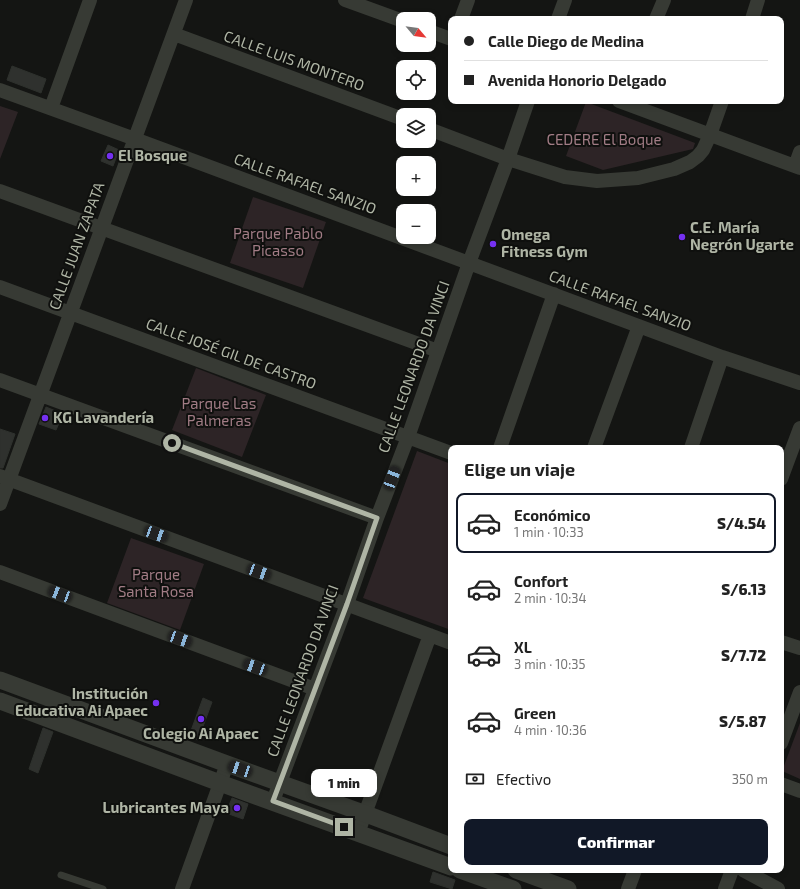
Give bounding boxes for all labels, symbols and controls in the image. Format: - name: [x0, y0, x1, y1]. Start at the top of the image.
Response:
- north arrow: [396, 12, 436, 52]
- map controls: [396, 12, 436, 244]
- street label: CALLE LUIS MONTERO: [222, 26, 367, 94]
- text: Calle Diego de Medina: [488, 32, 644, 50]
- button: locate: [396, 60, 436, 100]
- text: Avenida Honorio Delgado: [488, 71, 667, 89]
- button: layers: [396, 108, 436, 148]
- park label: CEDERE El Boque: [546, 130, 662, 148]
- place label: El Bosque: [118, 146, 187, 164]
- street label: CALLE RAFAEL SANZIO: [232, 149, 379, 217]
- marker: El Bosque: [105, 151, 115, 161]
- button: +: [396, 156, 436, 196]
- street label: CALLE JUAN ZAPATA: [45, 179, 108, 312]
- button: −: [396, 204, 436, 244]
- place label: C.E. María Negrón Ugarte: [690, 218, 794, 253]
- park label: Parque Pablo Picasso: [233, 224, 323, 259]
- place label: Omega Fitness Gym: [501, 225, 588, 261]
- marker: C.E. María Negrón Ugarte: [677, 232, 687, 242]
- marker: Omega Fitness Gym: [488, 239, 498, 249]
- street label: CALLE RAFAEL SANZIO: [547, 266, 694, 334]
- street label: CALLE LEONARDO DA VINCI: [374, 278, 453, 455]
- street label: CALLE JOSÉ GIL DE CASTRO: [144, 314, 319, 392]
- park label: Parque Las Palmeras: [182, 394, 256, 429]
- place label: KG Lavandería: [53, 408, 154, 426]
- marker: KG Lavandería: [40, 413, 50, 423]
- route start: [163, 434, 181, 452]
- text: Elige un viaje: [464, 458, 575, 480]
- car: [382, 465, 402, 491]
- icon: car: [466, 505, 502, 541]
- text: Económico: [514, 506, 591, 524]
- text: S/4.54: [717, 514, 766, 532]
- car: [143, 524, 169, 544]
- text: 1 min · 10:33: [514, 524, 584, 540]
- car: [246, 562, 272, 582]
- park label: Parque Santa Rosa: [118, 565, 194, 600]
- icon: car: [466, 571, 502, 607]
- text: Confort: [514, 572, 568, 590]
- text: S/6.13: [721, 580, 766, 598]
- street label: CALLE LEONARDO DA VINCI: [263, 582, 342, 759]
- car: [47, 584, 73, 604]
- text: 2 min · 10:34: [514, 590, 587, 606]
- car: [167, 629, 193, 649]
- icon: car: [466, 637, 502, 673]
- text: XL: [514, 638, 532, 656]
- text: S/7.72: [721, 646, 766, 664]
- text: 3 min · 10:35: [514, 656, 585, 672]
- car: [242, 657, 268, 677]
- place label: Institución Educativa Ai Apaec: [15, 684, 148, 719]
- marker: Institución Educativa Ai Apaec: [151, 698, 161, 708]
- icon: car: [466, 703, 502, 739]
- text: Green: [514, 704, 556, 722]
- text: S/5.87: [719, 712, 766, 730]
- marker: Colegio Ai Apaec: [196, 714, 206, 724]
- text: 4 min · 10:36: [514, 722, 587, 738]
- place label: Colegio Ai Apaec: [143, 724, 259, 742]
- car: [227, 759, 253, 779]
- icon: cash: [464, 768, 486, 790]
- callout: 1 min: [311, 769, 377, 797]
- text: Efectivo: [496, 770, 551, 788]
- text: 350 m: [732, 771, 768, 787]
- text: 1 min: [328, 775, 360, 791]
- place label: Lubricantes Maya: [102, 798, 229, 817]
- marker: Lubricantes Maya: [232, 803, 242, 813]
- route end: [335, 818, 353, 836]
- button: Confirmar: [464, 819, 768, 865]

